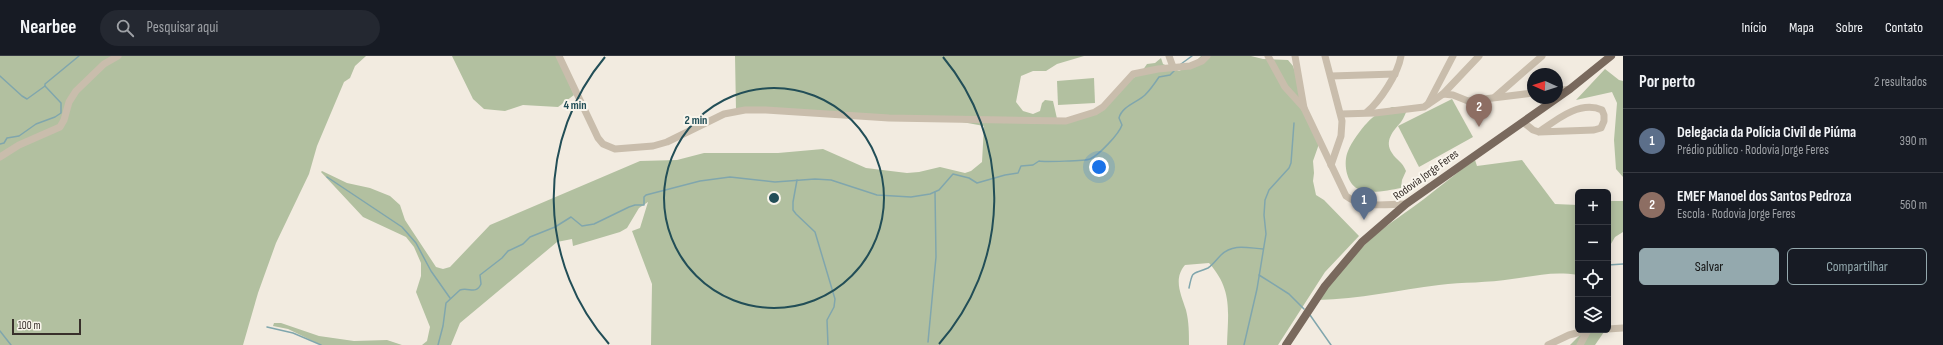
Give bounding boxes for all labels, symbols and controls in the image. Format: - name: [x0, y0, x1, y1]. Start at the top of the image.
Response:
- search box: [100, 10, 380, 46]
- text: Nearbee: [20, 16, 76, 39]
- icon: search: [114, 17, 136, 39]
- text: Pesquisar aqui: [146, 18, 218, 37]
- text: Início: [1741, 19, 1767, 36]
- text: Mapa: [1789, 19, 1814, 36]
- text: Sobre: [1836, 19, 1863, 36]
- text: Contato: [1885, 19, 1923, 36]
- north arrow: [1527, 68, 1563, 104]
- text: Por perto: [1639, 72, 1695, 92]
- text: 2 resultados: [1874, 74, 1927, 90]
- pin: 2: [1466, 94, 1492, 127]
- text: 4 min: [563, 98, 587, 113]
- text: 2 min: [685, 113, 707, 128]
- text: Delegacia da Polícia Civil de Piúma: [1677, 123, 1856, 142]
- text: 1: [1649, 133, 1655, 149]
- text: 390 m: [1900, 133, 1927, 149]
- text: Prédio público · Rodovia Jorge Feres: [1677, 142, 1829, 158]
- street label: Rodovia Jorge Feres: [1390, 146, 1462, 204]
- your location: [1089, 157, 1109, 177]
- pin: 1: [1351, 187, 1377, 220]
- text: EMEF Manoel dos Santos Pedroza: [1677, 187, 1852, 206]
- map controls: [1575, 189, 1611, 333]
- button: +: [1575, 189, 1611, 225]
- centre of rings: [767, 191, 781, 205]
- text: 2: [1649, 197, 1655, 213]
- text: 560 m: [1900, 197, 1927, 213]
- text: Escola · Rodovia Jorge Feres: [1677, 206, 1795, 222]
- button: −: [1575, 225, 1611, 261]
- button: Salvar: [1639, 248, 1779, 285]
- button: Compartilhar: [1787, 248, 1927, 285]
- button: locate: [1575, 261, 1611, 297]
- button: layers: [1575, 297, 1611, 333]
- scale bar: [12, 317, 81, 336]
- text: 100 m: [18, 319, 40, 332]

